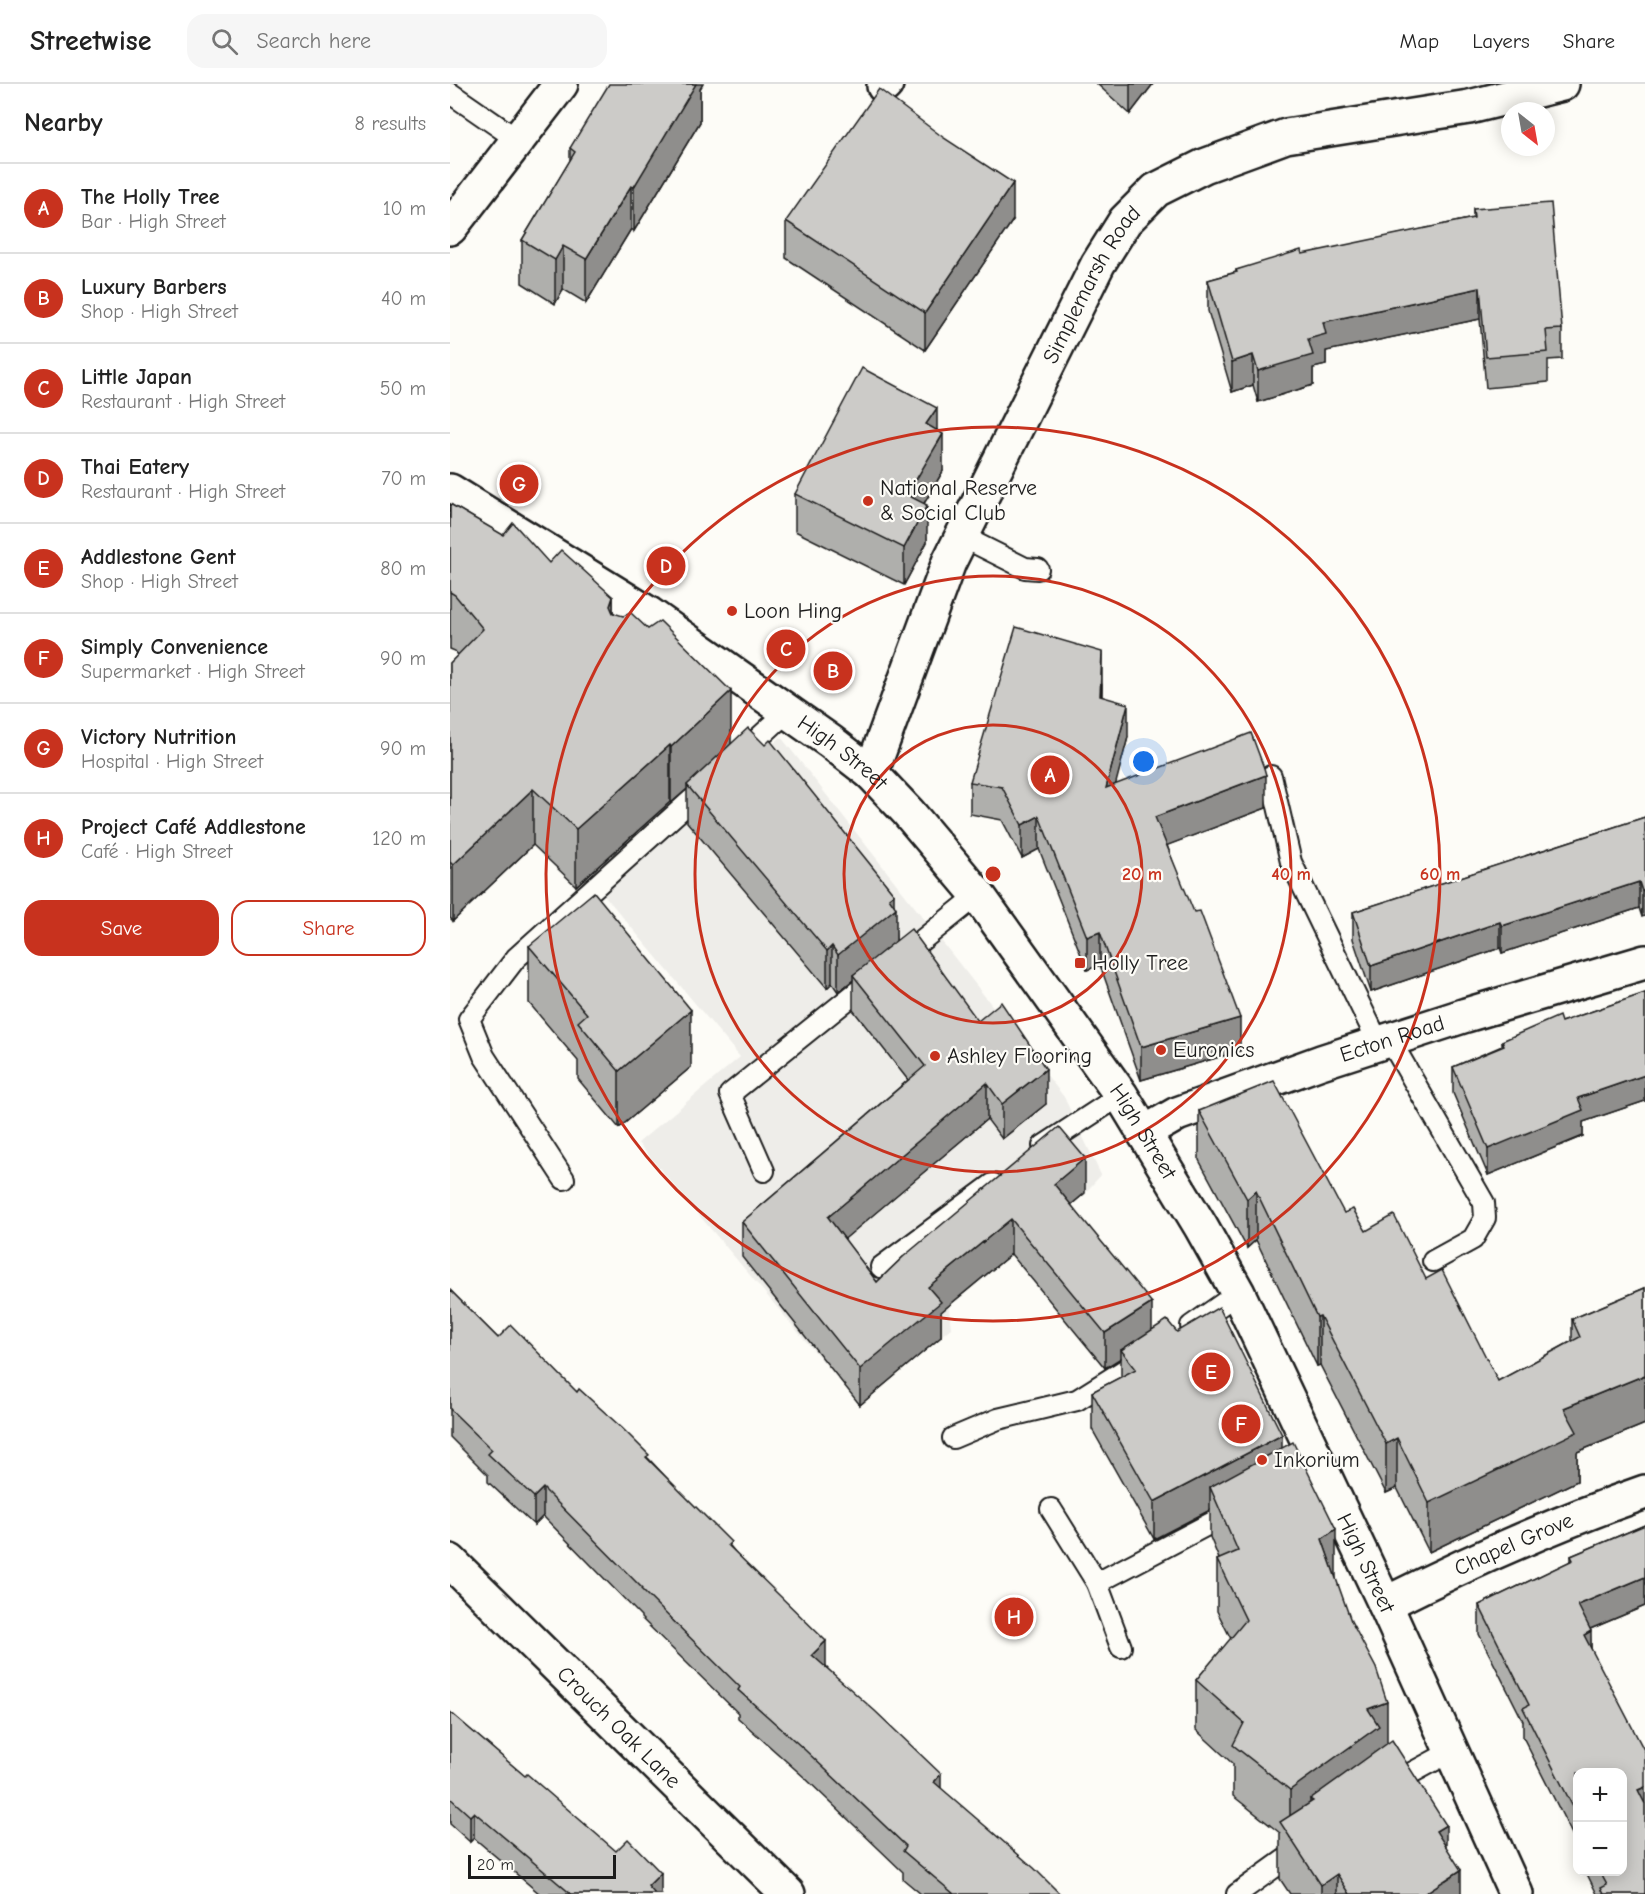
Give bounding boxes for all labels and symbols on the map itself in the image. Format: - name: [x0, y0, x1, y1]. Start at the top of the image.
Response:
- north arrow: [1501, 102, 1555, 156]
- street label: Simplemarsh Road: [1037, 200, 1146, 368]
- pin: G: [500, 462, 538, 506]
- place label: National Reserve & Social Club: [880, 475, 1037, 526]
- marker: National Reserve & Social Club: [861, 494, 875, 508]
- pin: D: [646, 544, 686, 588]
- place label: Loon Hing: [744, 598, 842, 624]
- marker: Loon Hing: [725, 604, 739, 618]
- pin: C: [766, 626, 806, 672]
- pin: B: [814, 648, 853, 694]
- street label: High Street: [793, 710, 894, 796]
- your location: [1129, 747, 1158, 776]
- pin: A: [1030, 752, 1070, 798]
- centre of rings: [983, 864, 1003, 884]
- text: 20 m: [1122, 864, 1162, 885]
- text: 40 m: [1271, 864, 1311, 885]
- text: 60 m: [1420, 864, 1460, 885]
- place label: Holly Tree: [1092, 950, 1188, 976]
- marker: Holly Tree: [1073, 956, 1087, 970]
- street label: Ecton Road: [1337, 1010, 1448, 1068]
- place label: Euronics: [1173, 1037, 1254, 1063]
- place label: Ashley Flooring: [947, 1043, 1092, 1069]
- marker: Euronics: [1154, 1043, 1168, 1057]
- marker: Ashley Flooring: [928, 1049, 942, 1063]
- street label: High Street: [1104, 1079, 1182, 1185]
- pin: E: [1192, 1350, 1230, 1394]
- pin: F: [1222, 1402, 1260, 1446]
- place label: Inkorium: [1274, 1447, 1360, 1473]
- marker: Inkorium: [1255, 1453, 1269, 1467]
- street label: Chapel Grove: [1450, 1507, 1577, 1582]
- street label: High Street: [1331, 1509, 1401, 1617]
- pin: H: [994, 1594, 1034, 1640]
- street label: Crouch Oak Lane: [552, 1661, 686, 1794]
- scale bar: [468, 1852, 616, 1880]

